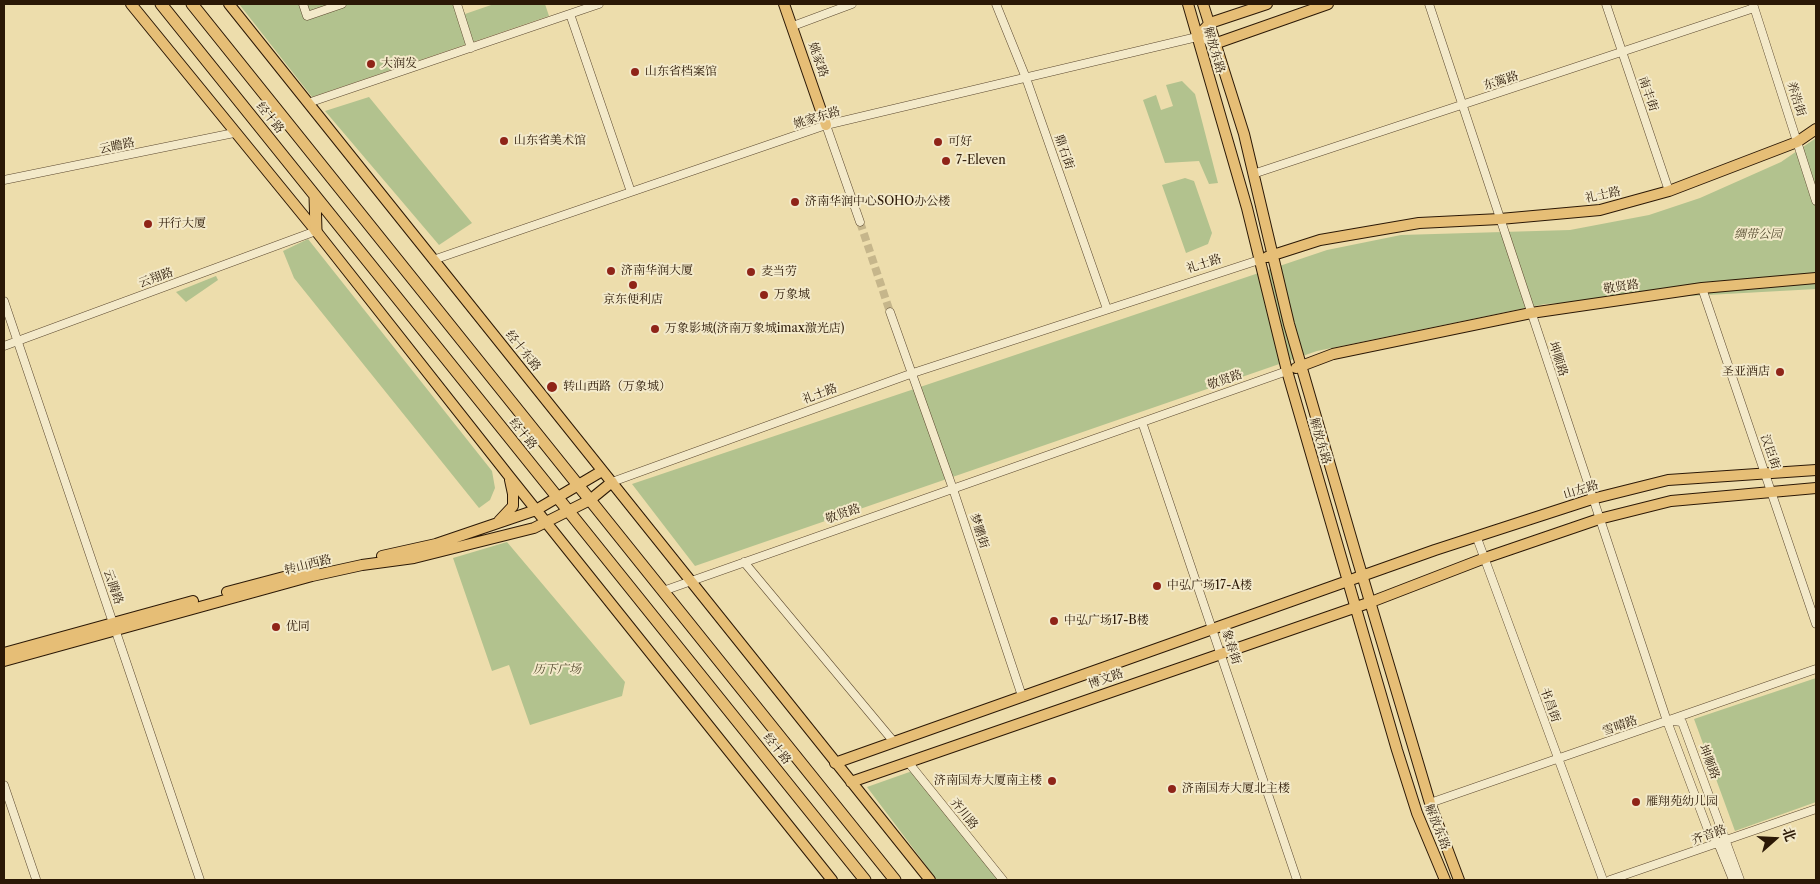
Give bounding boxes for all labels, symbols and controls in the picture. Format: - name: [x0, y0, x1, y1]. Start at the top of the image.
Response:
- street label: 解放东路: [1200, 25, 1228, 75]
- street label: 姚家路: [805, 41, 831, 79]
- place label: 大润发: [381, 57, 417, 71]
- marker: 大润发: [365, 58, 377, 70]
- place label: 山东省档案馆: [645, 65, 717, 79]
- marker: 山东省档案馆: [629, 66, 641, 78]
- street label: 东篱路: [1482, 69, 1520, 93]
- street label: 南丰街: [1635, 75, 1661, 113]
- street label: 养浩街: [1784, 80, 1808, 118]
- street label: 经十路: [253, 99, 287, 137]
- street label: 姚家东路: [792, 104, 842, 132]
- street label: 鼎石街: [1051, 133, 1077, 171]
- place label: 山东省美术馆: [514, 134, 586, 148]
- street label: 云瞻路: [98, 135, 136, 157]
- marker: 山东省美术馆: [498, 135, 510, 147]
- place label: 可好: [948, 135, 972, 149]
- marker: 可好: [932, 136, 944, 148]
- place label: 7-Eleven: [956, 154, 1006, 168]
- marker: 7-Eleven: [940, 155, 952, 167]
- street label: 礼士路: [1584, 184, 1622, 206]
- place label: 济南华润中心SOHO办公楼: [805, 195, 950, 209]
- marker: 济南华润中心SOHO办公楼: [789, 196, 801, 208]
- place label: 开行大厦: [158, 217, 206, 231]
- marker: 开行大厦: [142, 218, 154, 230]
- park label: 绸带公园: [1734, 228, 1782, 242]
- street label: 礼士路: [1185, 252, 1223, 276]
- place label: 济南华润大厦: [621, 264, 693, 278]
- street label: 云翔路: [137, 265, 175, 291]
- marker: 济南华润大厦: [605, 265, 617, 277]
- place label: 麦当劳: [761, 265, 797, 279]
- marker: 麦当劳: [745, 266, 757, 278]
- street label: 敬贤路: [1602, 277, 1640, 297]
- marker: 京东便利店: [627, 279, 639, 291]
- place label: 万象城: [774, 288, 810, 302]
- marker: 万象城: [758, 289, 770, 301]
- place label: 京东便利店: [603, 293, 663, 307]
- place label: 万象影城(济南万象城imax激光店): [665, 322, 844, 336]
- marker: 万象影城(济南万象城imax激光店): [649, 323, 661, 335]
- street label: 经十东路: [502, 328, 544, 374]
- street label: 坤顺路: [1546, 340, 1570, 378]
- place label: 圣亚酒店: [1722, 365, 1770, 379]
- marker: 圣亚酒店: [1774, 366, 1786, 378]
- street label: 敬贤路: [1206, 367, 1244, 393]
- marker: 转山西路（万象城）: [545, 380, 559, 394]
- place label: 转山西路（万象城）: [563, 380, 671, 394]
- street label: 礼士路: [801, 381, 839, 407]
- street label: 经十路: [506, 415, 540, 453]
- street label: 解放东路: [1306, 416, 1334, 466]
- street label: 汉臣街: [1757, 433, 1783, 471]
- street label: 山左路: [1562, 478, 1600, 502]
- street label: 敬贤路: [824, 501, 862, 527]
- street label: 梦鹏街: [967, 512, 991, 550]
- street label: 转山西路: [283, 552, 333, 578]
- street label: 云腾路: [100, 568, 126, 606]
- place label: 中弘广场17-A楼: [1167, 579, 1252, 593]
- marker: 中弘广场17-A楼: [1151, 580, 1163, 592]
- place label: 中弘广场17-B楼: [1064, 614, 1149, 628]
- marker: 中弘广场17-B楼: [1048, 615, 1060, 627]
- place label: 优同: [286, 620, 310, 634]
- marker: 优同: [270, 621, 282, 633]
- street label: 象春街: [1219, 628, 1243, 666]
- park label: 历下广场: [533, 663, 581, 677]
- street label: 博文路: [1087, 666, 1125, 692]
- street label: 书昌街: [1537, 686, 1563, 724]
- street label: 雪晴路: [1601, 713, 1639, 739]
- street label: 经十路: [760, 730, 794, 768]
- street label: 坤顺路: [1696, 743, 1722, 781]
- place label: 济南国寿大厦南主楼: [934, 774, 1042, 788]
- marker: 济南国寿大厦南主楼: [1046, 775, 1058, 787]
- place label: 济南国寿大厦北主楼: [1182, 782, 1290, 796]
- marker: 济南国寿大厦北主楼: [1166, 783, 1178, 795]
- street label: 齐川路: [947, 795, 981, 833]
- place label: 雁翔苑幼儿园: [1646, 795, 1718, 809]
- marker: 雁翔苑幼儿园: [1630, 796, 1642, 808]
- street label: 解放东路: [1421, 802, 1453, 852]
- north arrow: [1750, 814, 1800, 864]
- street label: 齐音路: [1690, 822, 1728, 848]
- text: 北: [1778, 825, 1800, 844]

